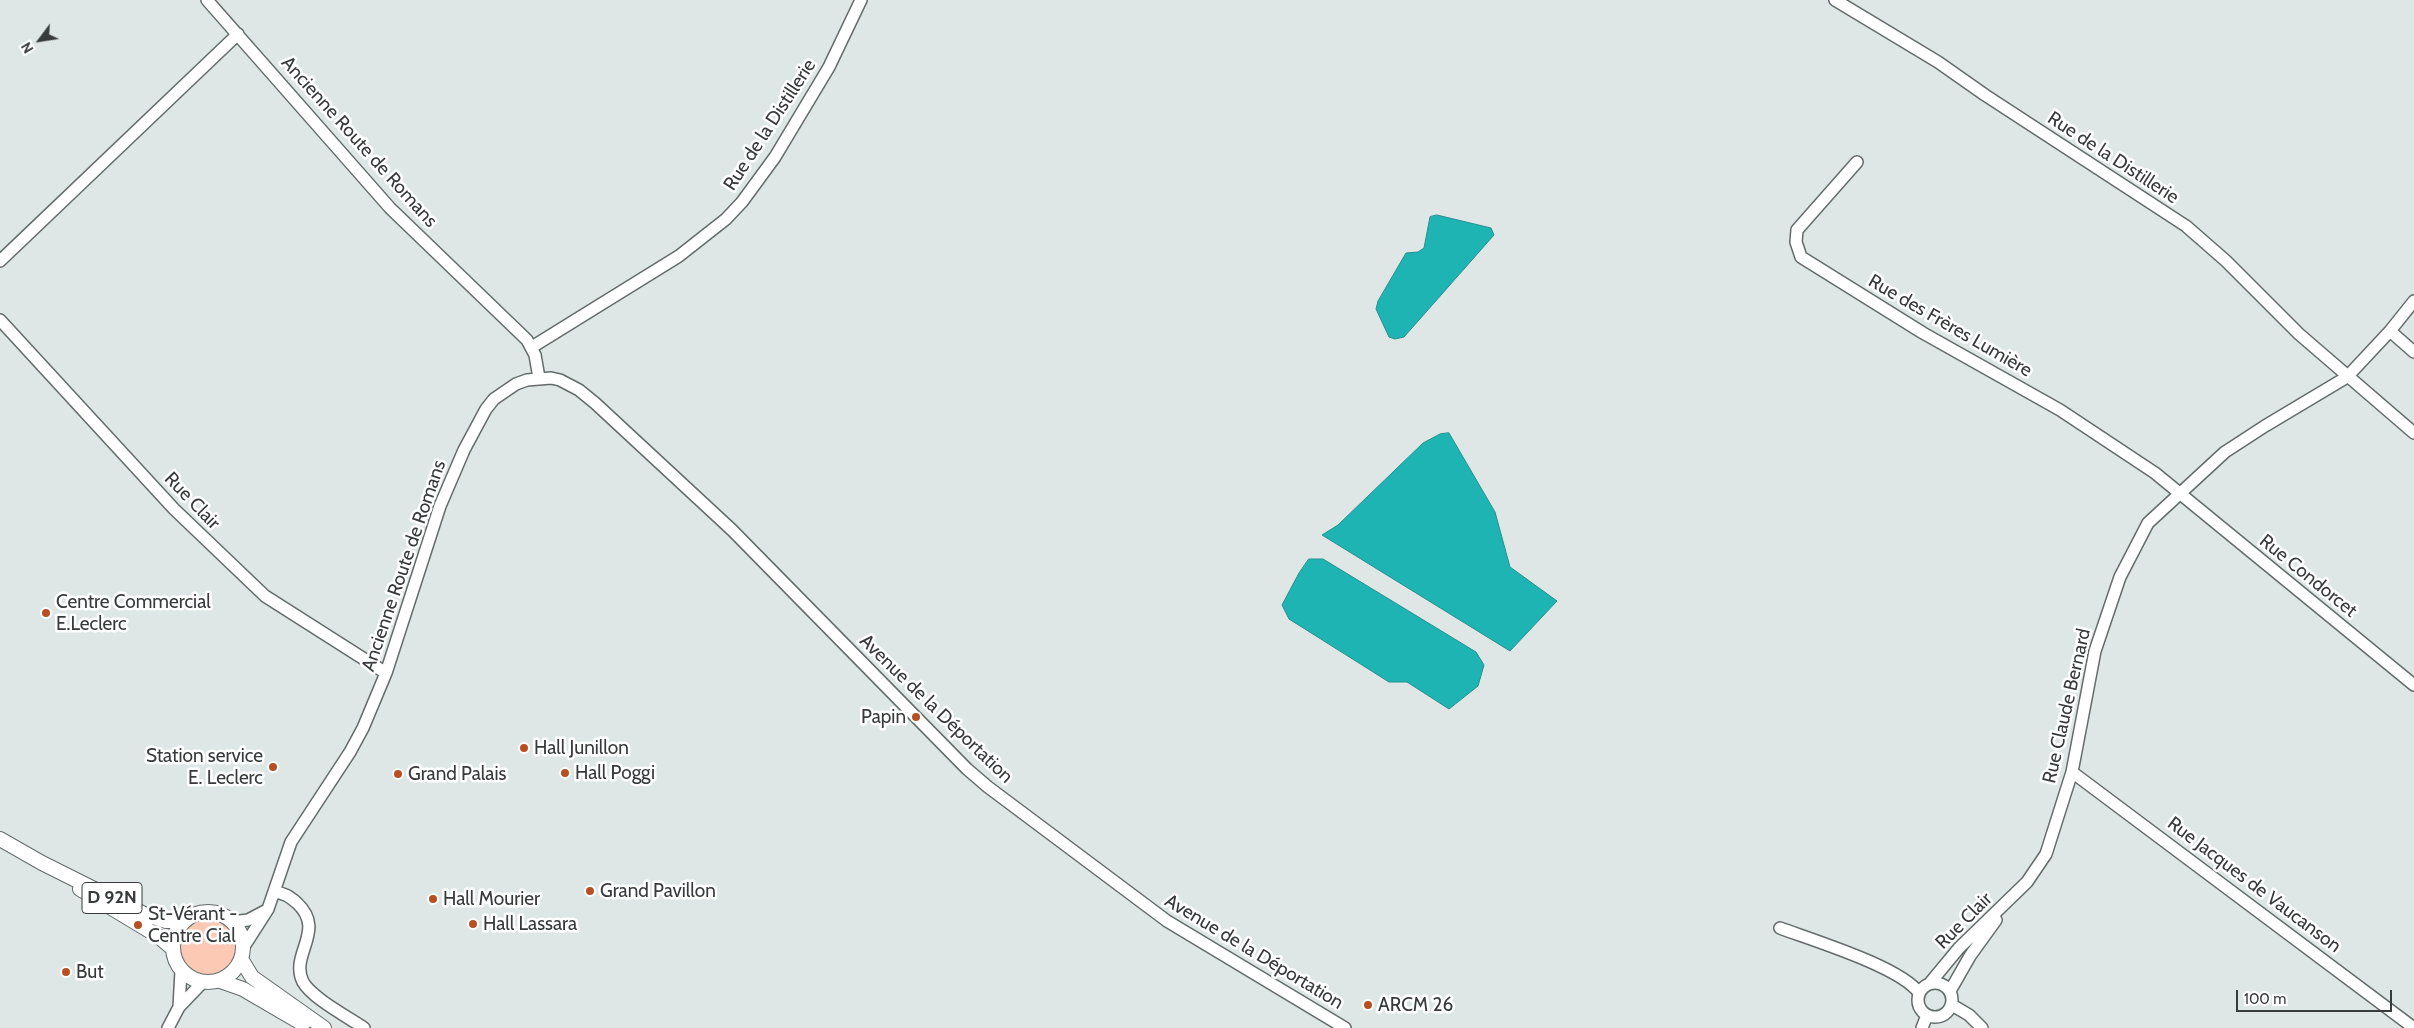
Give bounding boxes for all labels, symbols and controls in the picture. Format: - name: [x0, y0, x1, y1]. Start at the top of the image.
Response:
- north arrow: [15, 15, 65, 65]
- text: N: [17, 39, 37, 57]
- street label: Ancienne Route de Romans: [276, 52, 442, 232]
- street label: Rue de la Distillerie: [719, 55, 821, 195]
- street label: Rue de la Distillerie: [2043, 107, 2183, 209]
- street label: Rue des Frères Lumière: [1864, 270, 2036, 382]
- street label: Ancienne Route de Romans: [357, 457, 451, 675]
- street label: Rue Clair: [159, 468, 225, 534]
- street label: Rue Condorcet: [2255, 530, 2361, 622]
- place label: Centre Commercial E.Leclerc: [56, 591, 211, 635]
- marker: Centre Commercial E.Leclerc: [40, 607, 52, 619]
- street label: Rue Claude Bernard: [2038, 626, 2096, 786]
- street label: Avenue de la Déportation: [855, 630, 1017, 788]
- place label: Papin: [861, 706, 906, 728]
- marker: Papin: [910, 711, 922, 723]
- place label: Hall Junillon: [534, 737, 629, 759]
- marker: Hall Junillon: [518, 742, 530, 754]
- place label: Station service E. Leclerc: [146, 745, 263, 789]
- marker: Station service E. Leclerc: [267, 761, 279, 773]
- place label: Hall Poggi: [575, 762, 655, 784]
- place label: Grand Palais: [408, 763, 506, 785]
- marker: Hall Poggi: [559, 767, 571, 779]
- marker: Grand Palais: [392, 768, 404, 780]
- street label: Rue Jacques de Vaucanson: [2163, 812, 2345, 958]
- place label: Grand Pavillon: [600, 880, 716, 902]
- road number: D 92N: [82, 882, 142, 914]
- marker: Grand Pavillon: [584, 885, 596, 897]
- place label: Hall Mourier: [443, 888, 540, 910]
- street label: Rue Clair: [1931, 888, 1997, 954]
- street label: Avenue de la Déportation: [1161, 890, 1347, 1014]
- marker: Hall Mourier: [427, 893, 439, 905]
- place label: St-Vérant - Centre Cial: [148, 903, 237, 947]
- place label: Hall Lassara: [483, 913, 577, 935]
- marker: Hall Lassara: [467, 918, 479, 930]
- marker: St-Vérant - Centre Cial: [132, 919, 144, 931]
- place label: But: [76, 961, 104, 983]
- marker: But: [60, 966, 72, 978]
- scale bar: [2239, 980, 2395, 1012]
- text: 100 m: [2244, 990, 2286, 1008]
- place label: ARCM 26: [1378, 994, 1453, 1016]
- marker: ARCM 26: [1362, 999, 1374, 1011]

